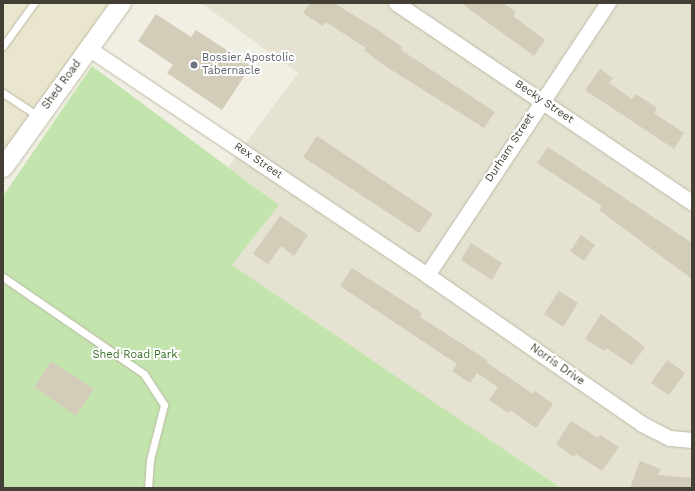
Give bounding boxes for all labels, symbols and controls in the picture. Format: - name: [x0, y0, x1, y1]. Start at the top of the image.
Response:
- place label: Bossier Apostolic Tabernacle: [202, 52, 295, 78]
- street label: Shed Road: [40, 58, 84, 112]
- marker: Bossier Apostolic Tabernacle: [189, 60, 199, 70]
- street label: Becky Street: [512, 77, 576, 127]
- street label: Durham Street: [483, 111, 537, 185]
- street label: Rex Street: [231, 140, 285, 182]
- street label: Norris Drive: [527, 341, 587, 389]
- park label: Shed Road Park: [92, 348, 178, 362]

